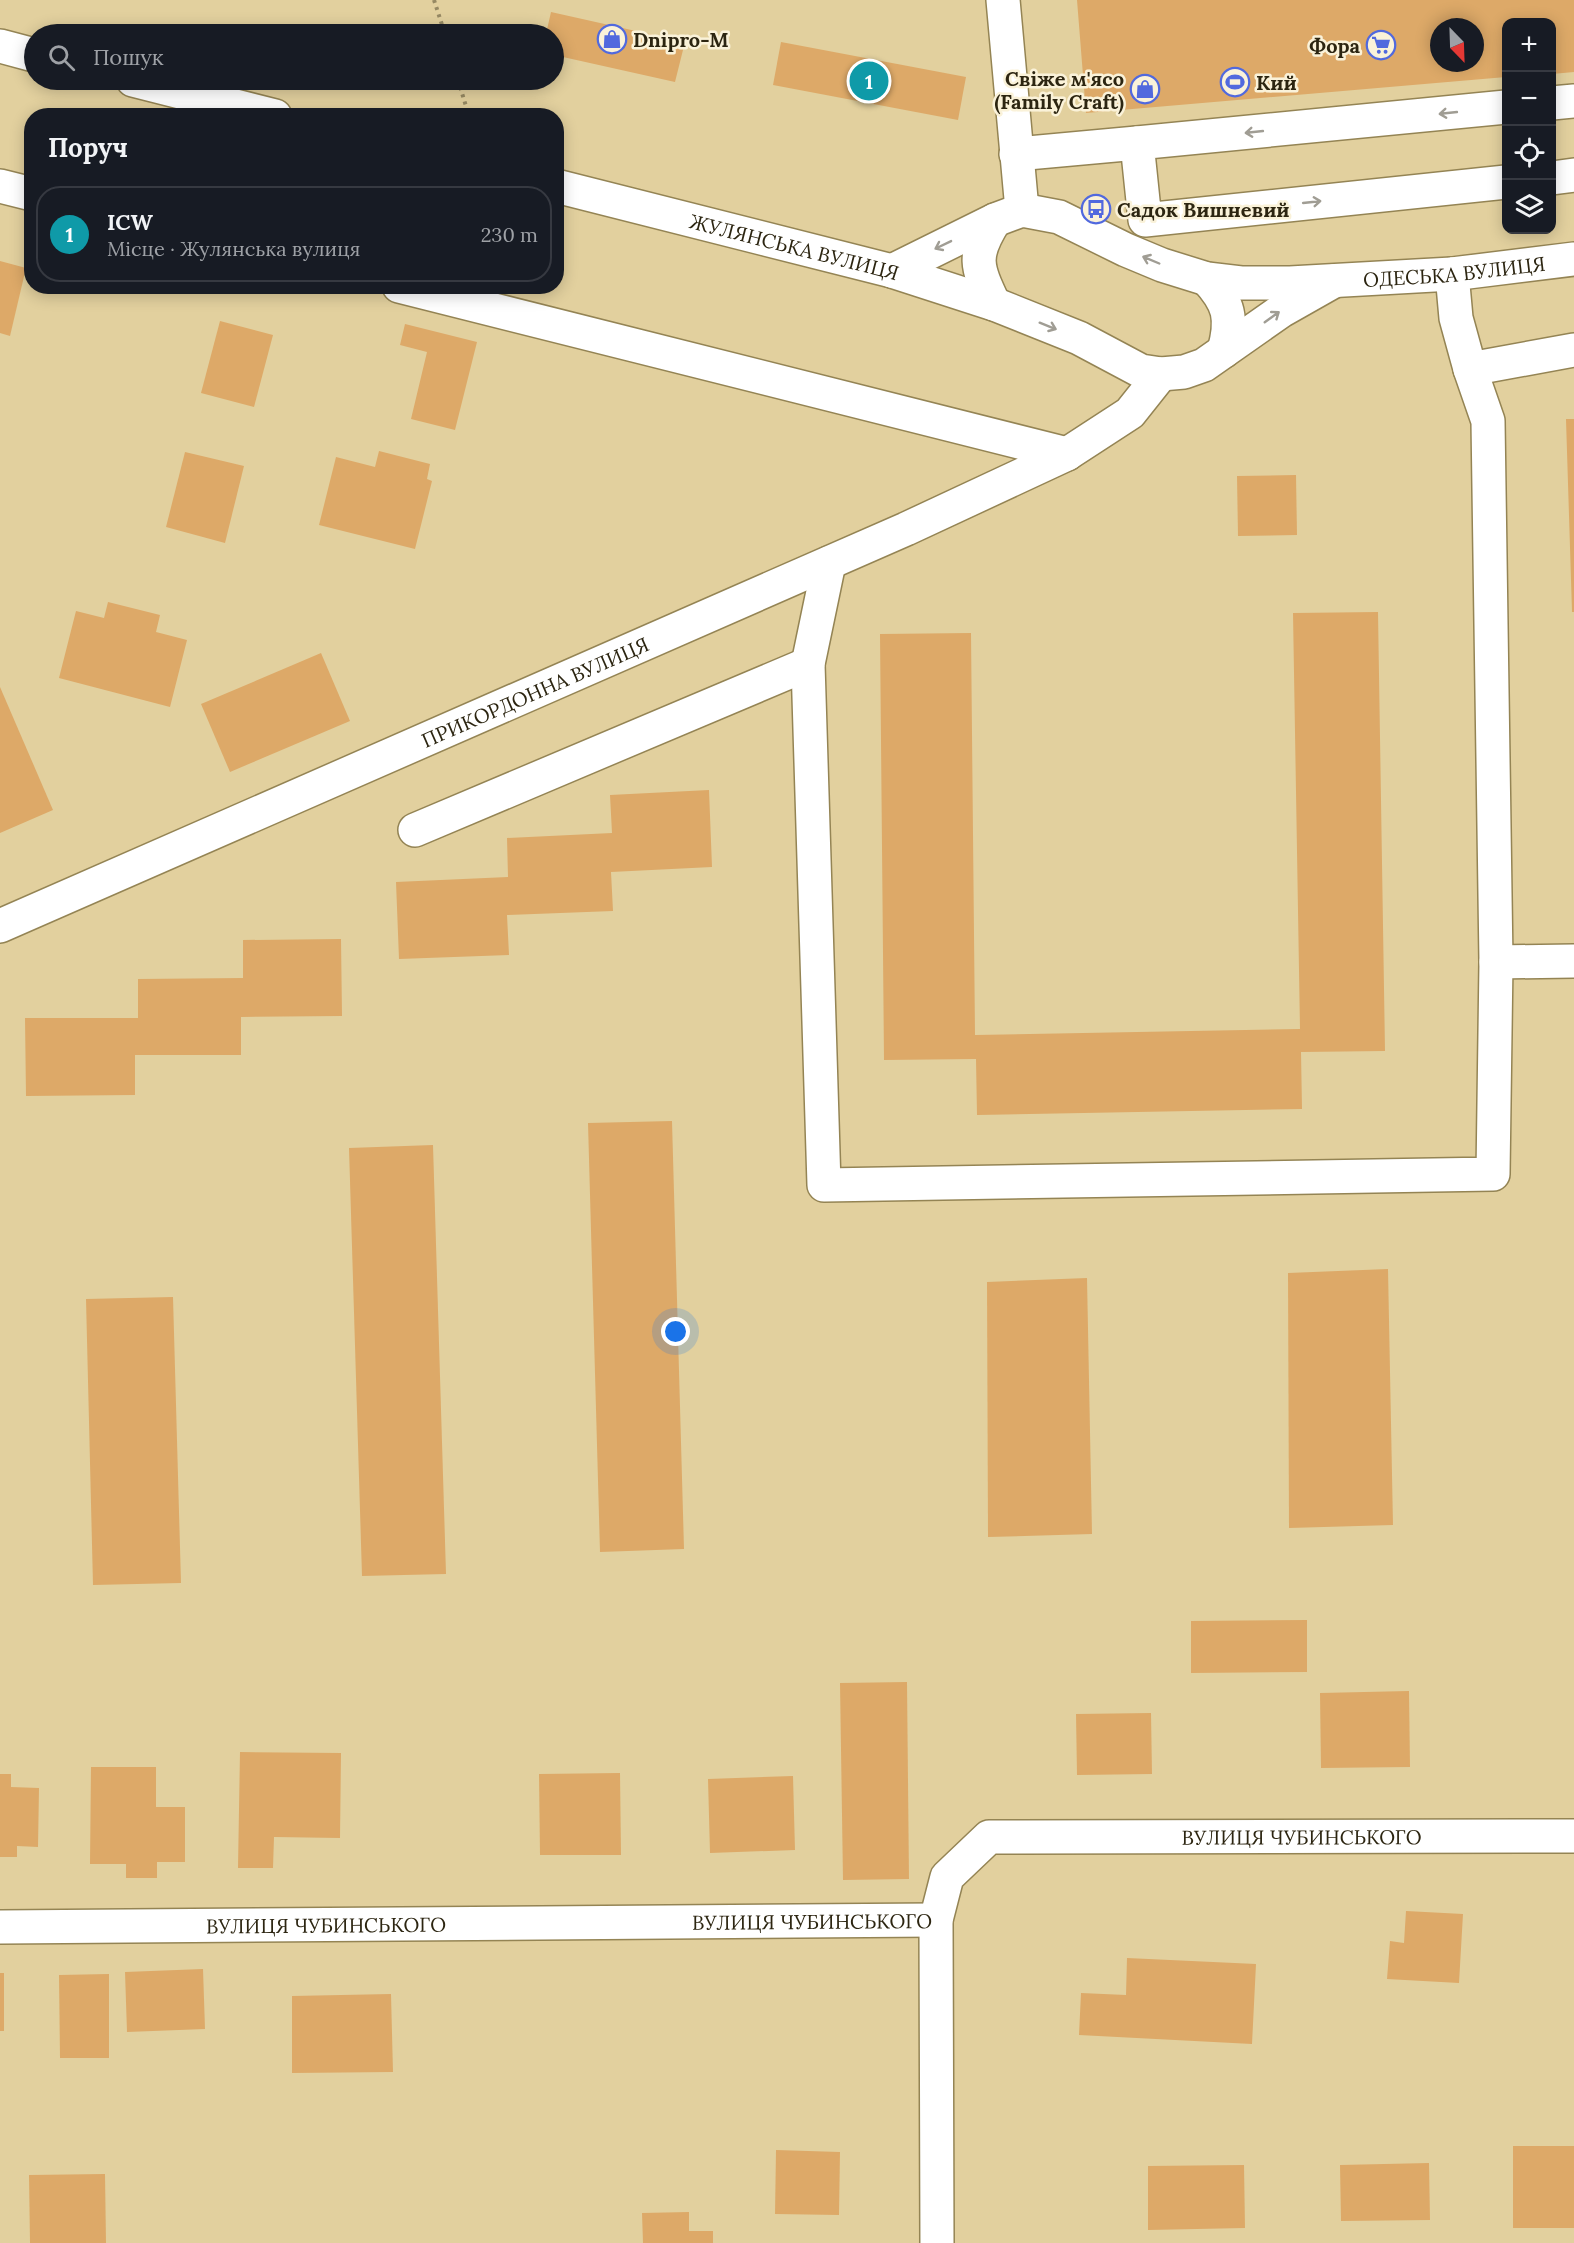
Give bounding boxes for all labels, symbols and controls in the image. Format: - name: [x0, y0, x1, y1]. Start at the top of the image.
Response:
- north arrow: [1430, 18, 1484, 72]
- map controls: [1502, 18, 1556, 234]
- button: +: [1502, 18, 1556, 72]
- shop icon: Dnipro-M: [596, 23, 628, 55]
- search box: [24, 24, 564, 90]
- place label: Dnipro-M: [633, 27, 729, 52]
- supermarket icon: Фора: [1365, 29, 1397, 61]
- place label: Фора: [1309, 33, 1361, 58]
- icon: search: [45, 41, 78, 74]
- text: Пошук: [93, 43, 164, 71]
- pin: 1: [850, 58, 888, 104]
- place label: Свіже м'ясо (Family Craft): [994, 66, 1124, 115]
- sports icon: Кий: [1219, 66, 1251, 98]
- place label: Кий: [1256, 70, 1297, 95]
- button: −: [1502, 72, 1556, 126]
- shop icon: Свіже м'ясо (Family Craft): [1129, 73, 1161, 105]
- one-way arrow: [1439, 108, 1459, 119]
- button: locate: [1502, 126, 1556, 180]
- one-way arrow: [1245, 127, 1265, 138]
- text: Поруч: [48, 131, 128, 164]
- button: layers: [1502, 180, 1556, 234]
- bus stop icon: Садок Вишневий: [1080, 193, 1112, 225]
- one-way arrow: [1302, 196, 1322, 207]
- place label: Садок Вишневий: [1117, 197, 1290, 222]
- text: ICW: [107, 208, 153, 236]
- street label: ЖУЛЯНСЬКА ВУЛИЦЯ: [687, 208, 902, 285]
- text: 1: [65, 222, 74, 247]
- text: 230 m: [481, 222, 538, 247]
- text: Місце · Жулянська вулиця: [107, 236, 360, 261]
- one-way arrow: [935, 240, 953, 251]
- street label: ОДЕСЬКА ВУЛИЦЯ: [1362, 250, 1547, 291]
- one-way arrow: [1143, 254, 1161, 265]
- one-way arrow: [1263, 311, 1279, 323]
- one-way arrow: [1039, 321, 1057, 332]
- street label: ПРИКОРДОННА ВУЛИЦЯ: [417, 631, 652, 752]
- your location: [661, 1317, 690, 1346]
- street label: ВУЛИЦЯ ЧУБИНСЬКОГО: [1181, 1824, 1422, 1849]
- street label: ВУЛИЦЯ ЧУБИНСЬКОГО: [692, 1908, 932, 1934]
- street label: ВУЛИЦЯ ЧУБИНСЬКОГО: [206, 1911, 446, 1938]

